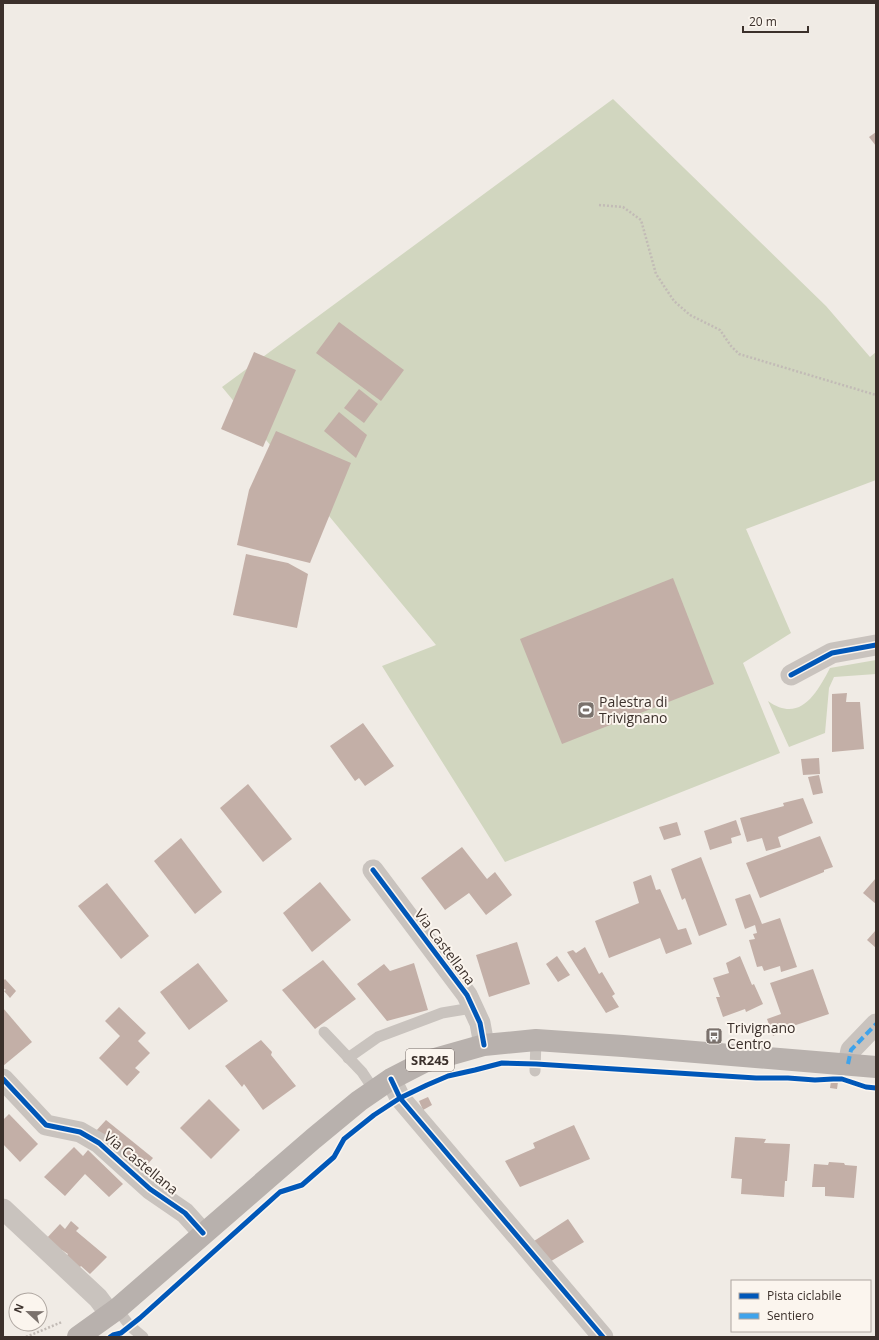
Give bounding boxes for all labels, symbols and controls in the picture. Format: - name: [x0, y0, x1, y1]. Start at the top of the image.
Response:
- scale bar: [743, 8, 808, 34]
- text: 20 m: [749, 13, 777, 30]
- place label: Palestra di Trivignano: [599, 692, 668, 727]
- sports icon: Palestra di Trivignano: [576, 700, 596, 720]
- street label: Via Castellana: [411, 905, 480, 989]
- place label: Trivignano Centro: [727, 1018, 795, 1053]
- bus stop icon: Trivignano Centro: [704, 1026, 724, 1046]
- road number: SR245: [406, 1049, 454, 1071]
- street label: Via Castellana: [100, 1127, 183, 1199]
- legend: [731, 1280, 871, 1332]
- text: Pista ciclabile: [767, 1287, 842, 1304]
- north arrow: [8, 1292, 48, 1332]
- text: N: [10, 1301, 27, 1315]
- text: Sentiero: [767, 1307, 814, 1324]

